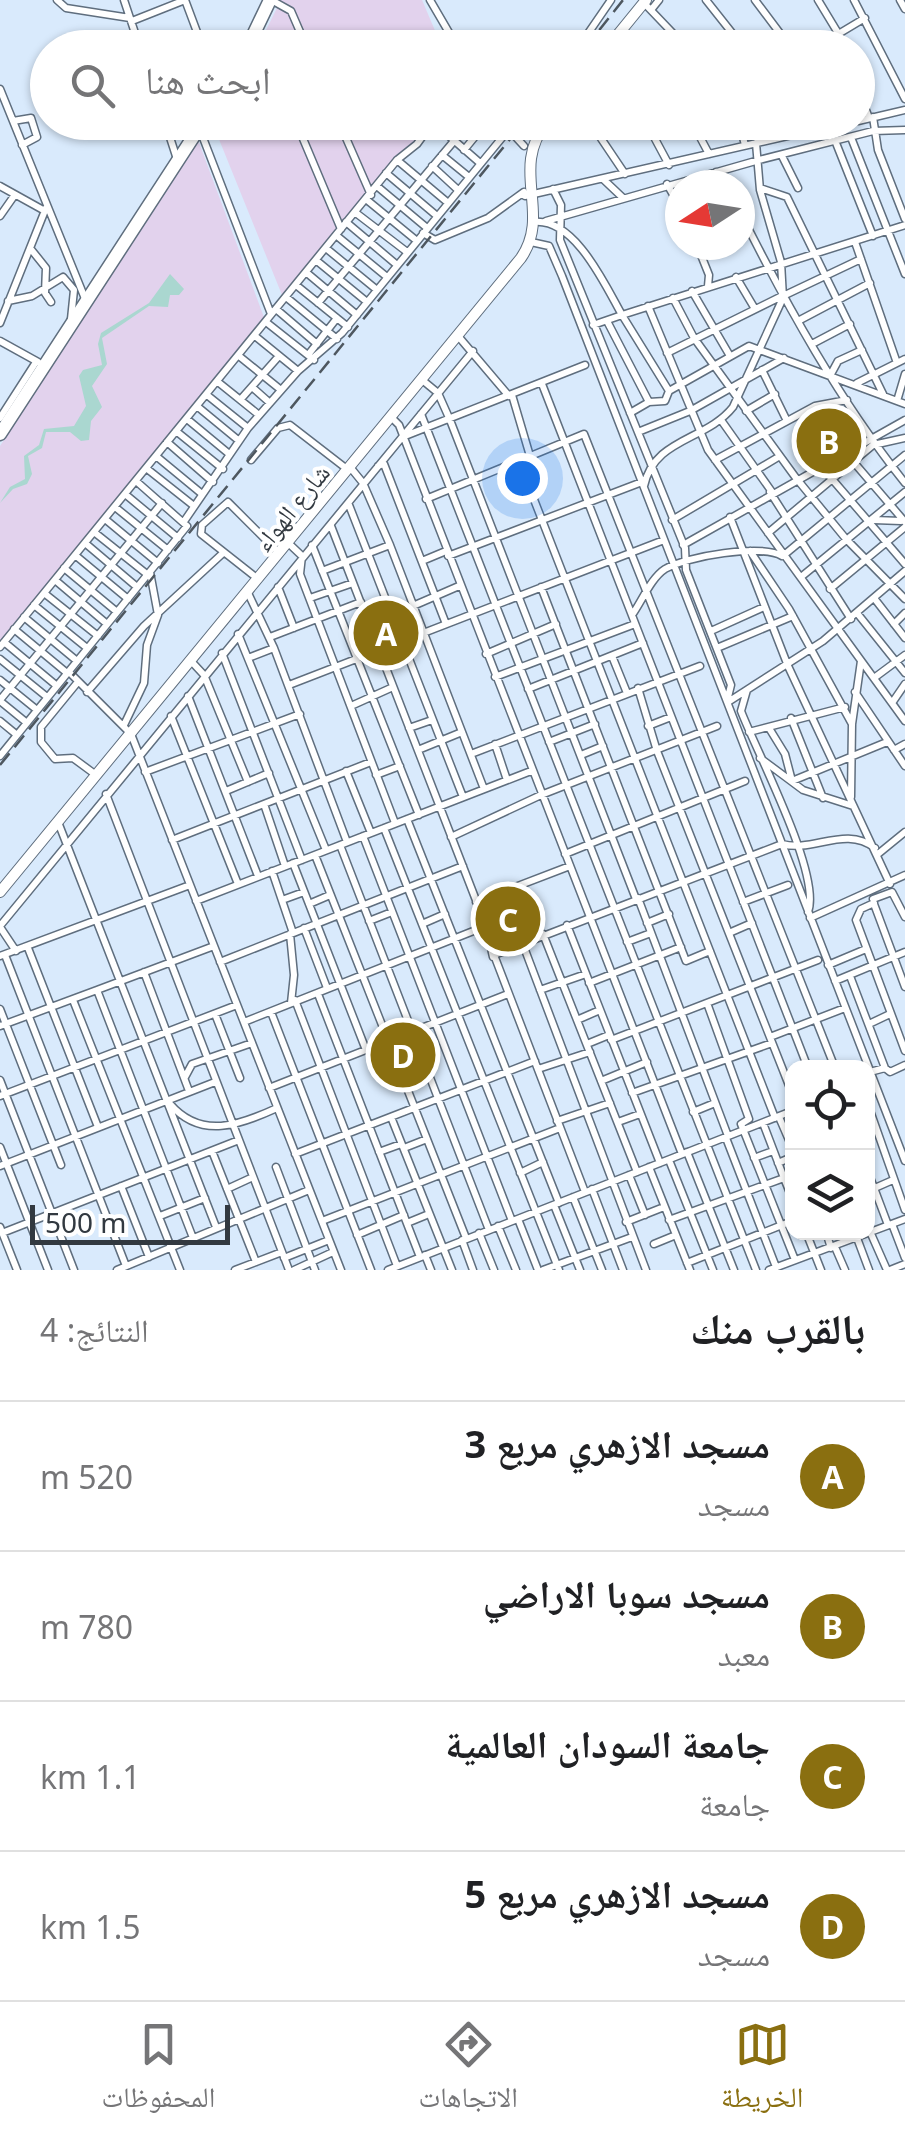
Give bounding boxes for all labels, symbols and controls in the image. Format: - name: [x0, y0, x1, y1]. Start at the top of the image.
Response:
- search box: [30, 30, 875, 140]
- text: ابحث هنا: [145, 53, 271, 105]
- icon: search: [65, 58, 120, 113]
- north arrow: [665, 170, 755, 260]
- pin: B: [796, 404, 862, 478]
- your location: [497, 453, 548, 504]
- street label: شارع الهواء: [245, 456, 337, 558]
- pin: A: [354, 596, 418, 670]
- pin: C: [476, 882, 540, 956]
- pin: D: [370, 1018, 436, 1092]
- map controls: [785, 1060, 875, 1240]
- button: locate: [785, 1060, 875, 1150]
- button: layers: [785, 1150, 875, 1240]
- scale bar: [30, 1200, 230, 1244]
- text: 500 m: [45, 1203, 127, 1241]
- text: بالقرب منك: [690, 1299, 865, 1356]
- text: النتائج: 4: [40, 1308, 149, 1351]
- text: مسجد الازهري مربع 3: [465, 1417, 770, 1469]
- text: 520 m: [40, 1455, 133, 1498]
- text: A: [821, 1455, 844, 1498]
- text: مسجد: [698, 1482, 770, 1525]
- text: مسجد سوبا الاراضي: [483, 1567, 770, 1619]
- text: 780 m: [40, 1605, 133, 1648]
- text: B: [822, 1605, 843, 1648]
- text: معبد: [718, 1632, 770, 1675]
- text: جامعة السودان العالمية: [445, 1717, 770, 1769]
- text: 1.1 km: [40, 1755, 141, 1798]
- text: C: [822, 1755, 843, 1798]
- text: جامعة: [699, 1782, 770, 1825]
- text: مسجد الازهري مربع 5: [465, 1867, 770, 1919]
- text: 1.5 km: [40, 1905, 141, 1948]
- text: D: [821, 1905, 844, 1948]
- text: مسجد: [698, 1932, 770, 1975]
- tab: المحفوظات: [102, 2017, 215, 2125]
- tab: الاتجاهات: [419, 2017, 518, 2125]
- tab: الخريطة: [721, 2017, 803, 2125]

